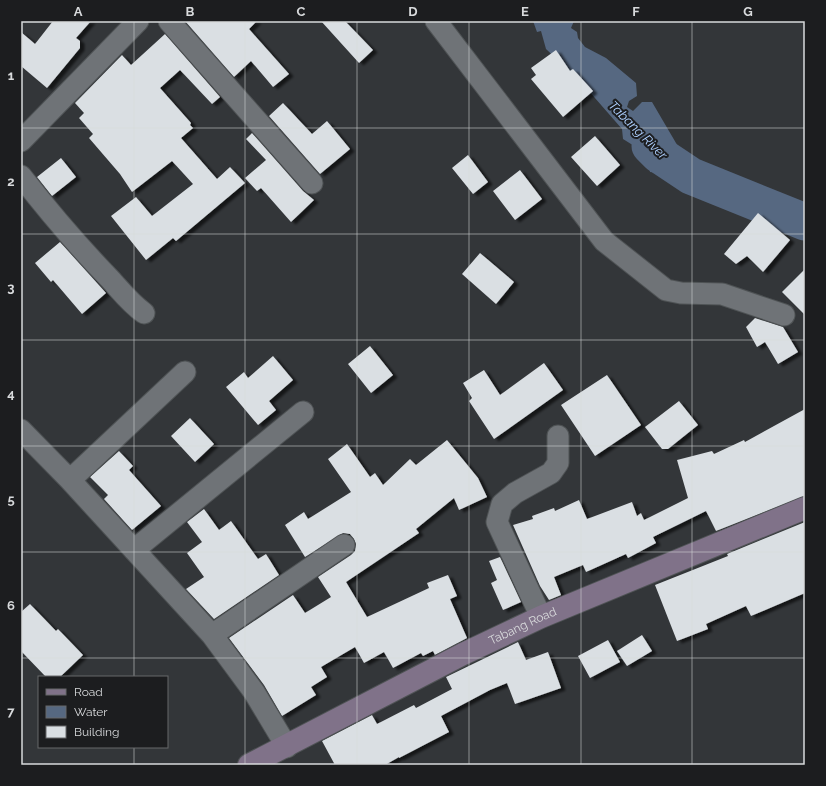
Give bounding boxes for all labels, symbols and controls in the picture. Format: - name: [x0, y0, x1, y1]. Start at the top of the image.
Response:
- text: A: [74, 4, 83, 19]
- text: B: [186, 4, 195, 19]
- text: C: [297, 4, 306, 19]
- text: D: [408, 4, 418, 19]
- text: E: [521, 4, 529, 19]
- text: F: [632, 4, 640, 19]
- text: G: [743, 4, 753, 19]
- text: 1: [8, 68, 15, 83]
- water label: Tabang River: [606, 98, 671, 163]
- text: 2: [7, 174, 15, 189]
- text: 3: [7, 280, 15, 295]
- text: 4: [7, 386, 15, 401]
- text: 5: [7, 492, 15, 507]
- text: 6: [7, 598, 15, 613]
- street label: Tabang Road: [487, 604, 558, 648]
- legend: [38, 676, 168, 748]
- text: Road: [74, 685, 103, 699]
- text: 7: [7, 704, 15, 719]
- text: Water: [74, 705, 108, 719]
- text: Building: [74, 725, 120, 739]

